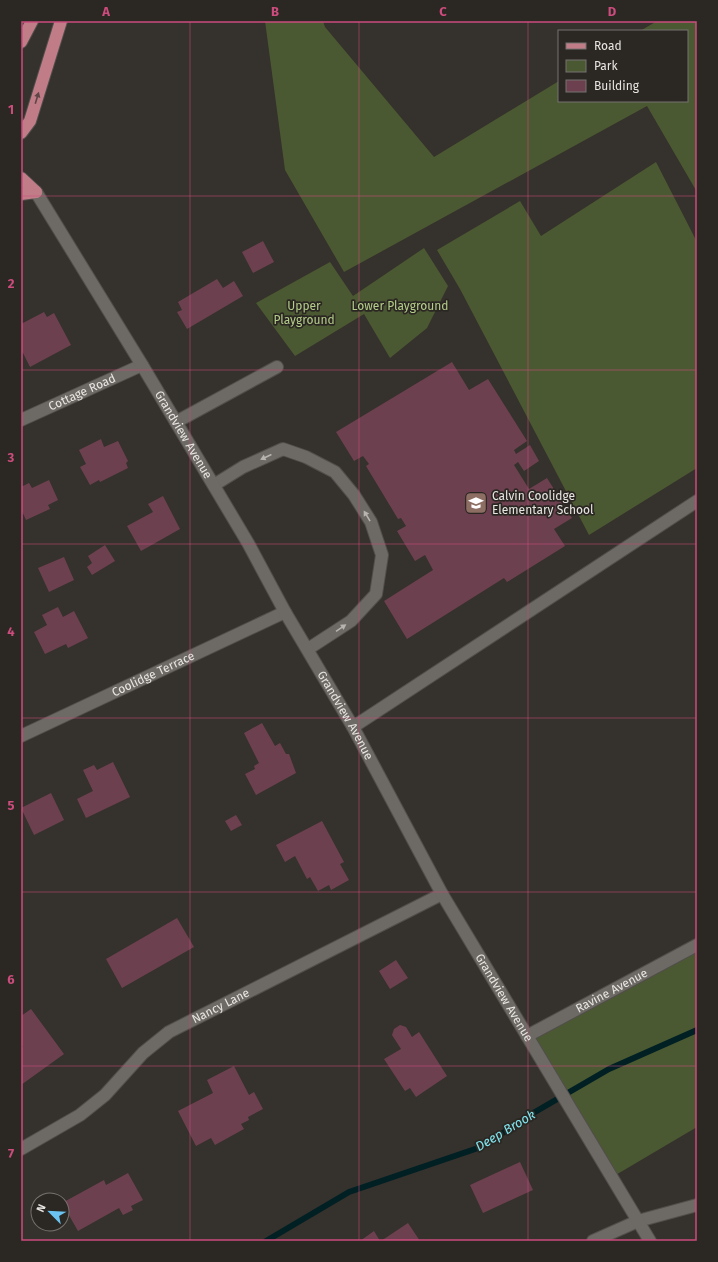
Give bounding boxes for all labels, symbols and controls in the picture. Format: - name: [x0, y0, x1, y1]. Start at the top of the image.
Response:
- text: A: [101, 4, 110, 19]
- text: B: [271, 4, 279, 19]
- text: C: [439, 4, 447, 19]
- text: D: [608, 4, 617, 19]
- legend: [558, 30, 688, 102]
- text: Road: [594, 39, 622, 53]
- text: Park: [594, 59, 618, 73]
- text: Building: [594, 79, 640, 93]
- one-way arrow: [34, 92, 40, 104]
- text: 1: [8, 102, 14, 117]
- text: 2: [8, 276, 15, 291]
- park label: Upper Playground: [273, 299, 335, 327]
- park label: Lower Playground: [352, 299, 448, 313]
- street label: Cottage Road: [46, 371, 118, 414]
- street label: Grandview Avenue: [152, 388, 215, 481]
- text: 3: [7, 450, 15, 465]
- one-way arrow: [261, 454, 272, 460]
- place label: Calvin Coolidge Elementary School: [492, 489, 594, 517]
- school or university icon: Calvin Coolidge Elementary School: [463, 490, 489, 516]
- one-way arrow: [363, 511, 371, 521]
- text: 4: [7, 624, 15, 639]
- one-way arrow: [336, 624, 346, 632]
- street label: Coolidge Terrace: [109, 648, 197, 699]
- street label: Grandview Avenue: [314, 668, 376, 762]
- text: 5: [8, 798, 15, 813]
- street label: Grandview Avenue: [472, 951, 536, 1044]
- street label: Ravine Avenue: [573, 966, 650, 1016]
- text: 6: [7, 972, 15, 987]
- street label: Nancy Lane: [190, 986, 252, 1026]
- water label: Deep Brook: [473, 1107, 538, 1154]
- text: 7: [8, 1146, 14, 1161]
- north arrow: [30, 1192, 70, 1232]
- text: N: [34, 1202, 49, 1214]

